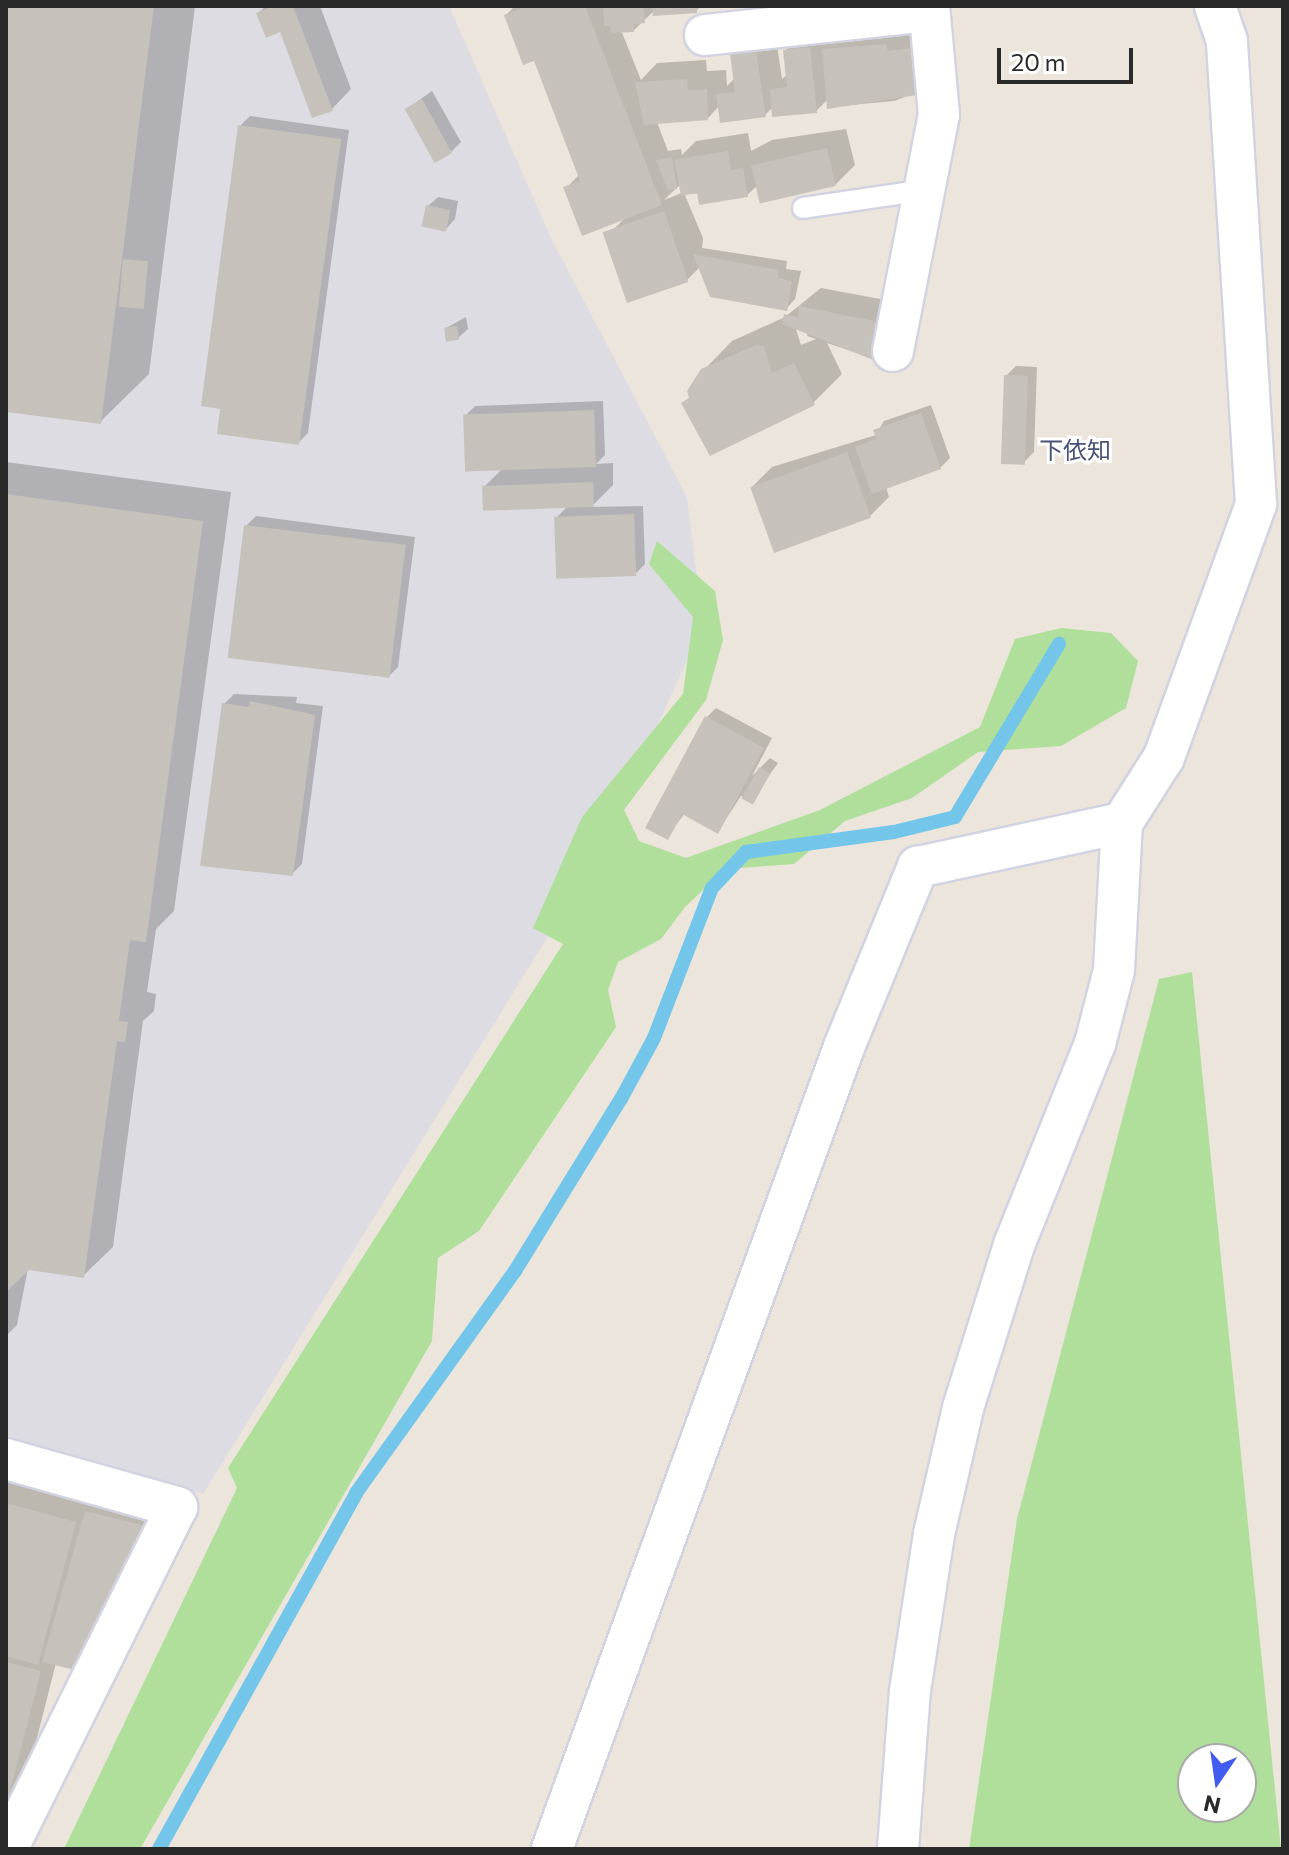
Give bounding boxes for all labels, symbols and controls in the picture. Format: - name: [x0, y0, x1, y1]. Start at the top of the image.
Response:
- scale bar: [1001, 32, 1137, 82]
- text: 20 m: [1011, 47, 1065, 76]
- district label: 下依知: [1039, 436, 1111, 464]
- north arrow: [1177, 1743, 1257, 1823]
- text: N: [1201, 1790, 1223, 1820]

